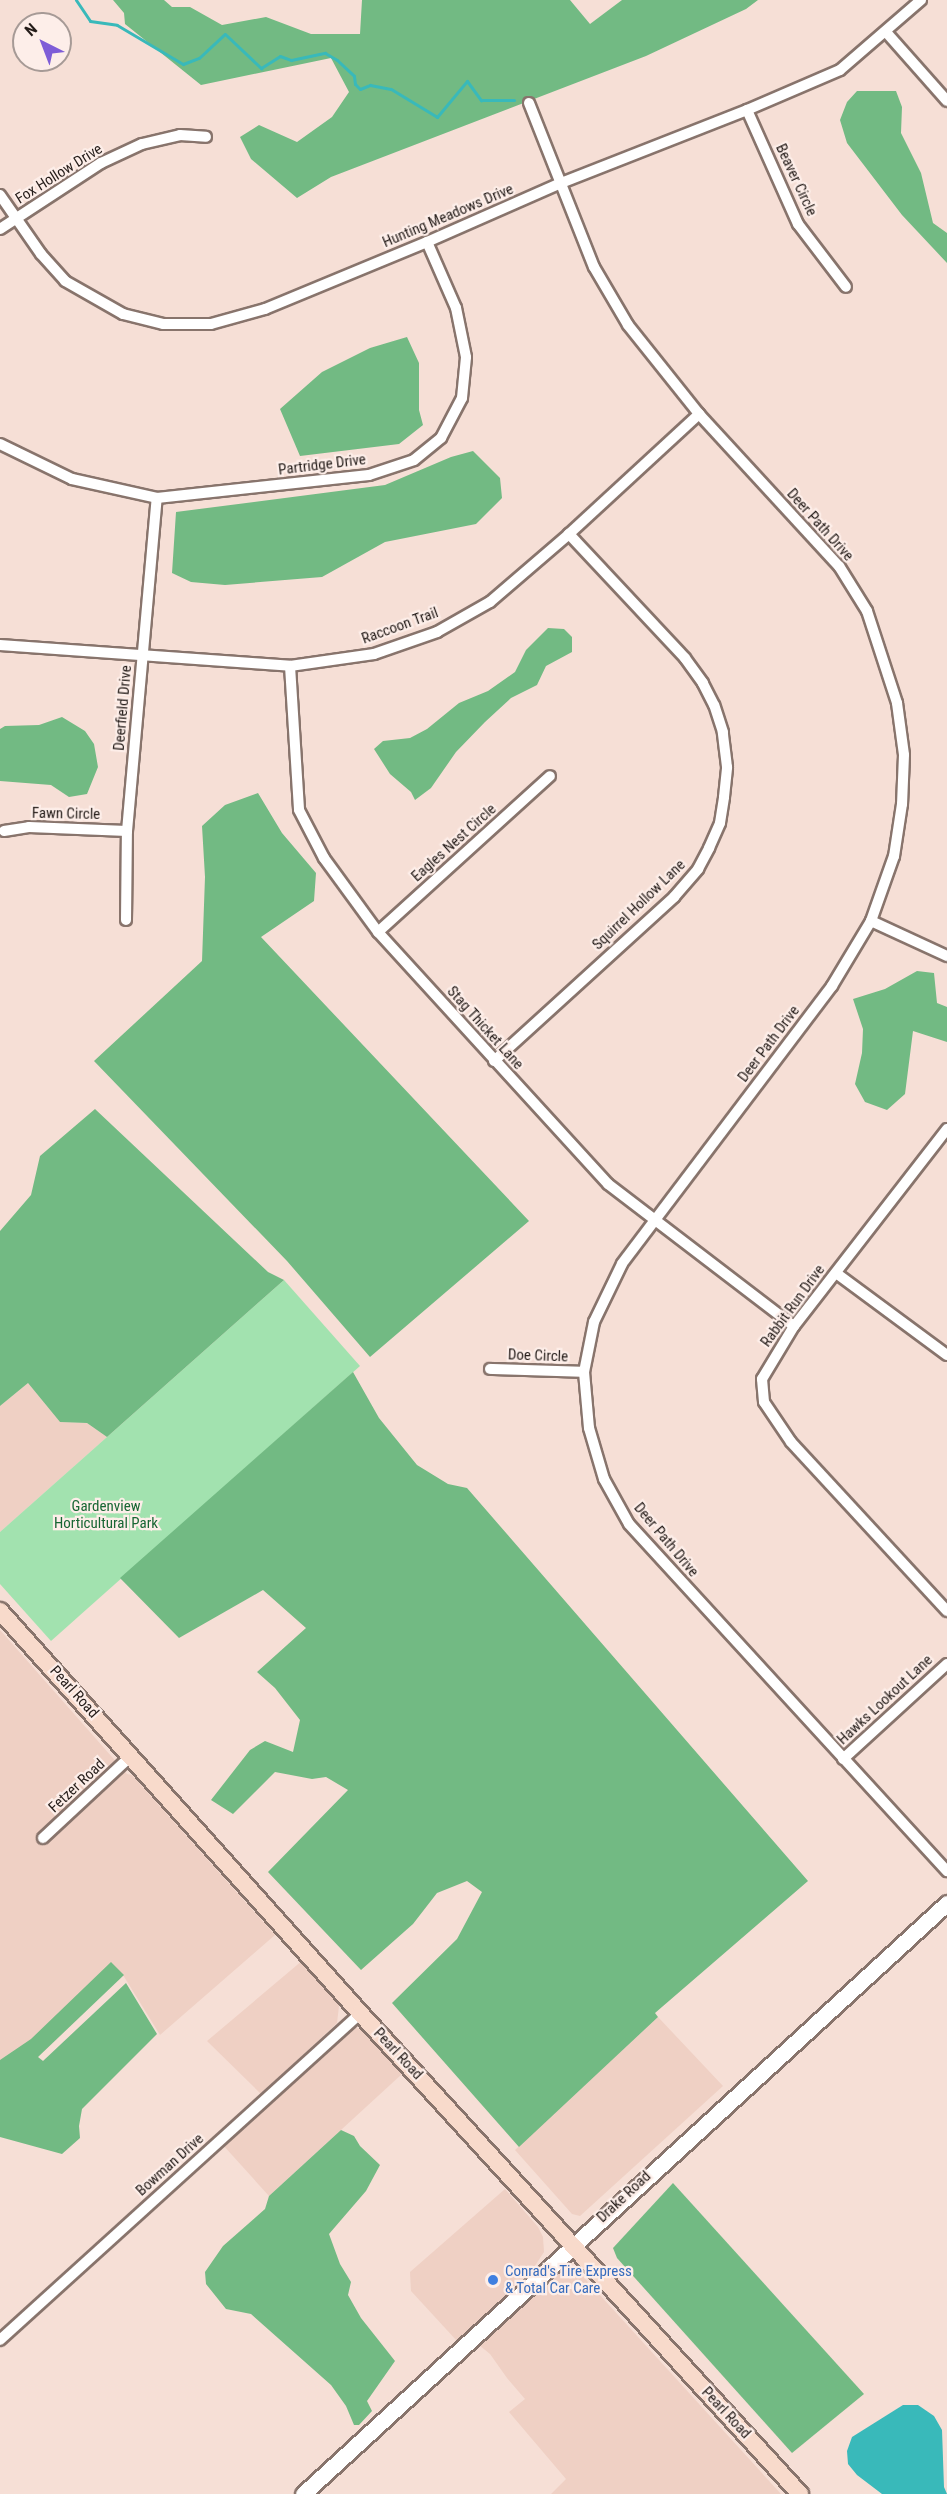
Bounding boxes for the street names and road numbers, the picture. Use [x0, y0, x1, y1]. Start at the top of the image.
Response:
street label: Fox Hollow Drive [12, 140, 106, 208]
street label: Beaver Circle [771, 141, 821, 219]
street label: Hunting Meadows Drive [380, 180, 516, 252]
street label: Partridge Drive [277, 451, 367, 479]
street label: Deer Path Drive [783, 485, 857, 565]
street label: Raccoon Trail [359, 604, 441, 648]
street label: Deerfield Drive [110, 664, 136, 752]
street label: Eagles Nest Circle [408, 800, 500, 886]
street label: Fawn Circle [32, 804, 100, 824]
street label: Squirrel Hollow Lane [589, 856, 689, 954]
street label: Stag Thicket Lane [443, 983, 527, 1073]
street label: Deer Path Drive [734, 1002, 804, 1086]
street label: Rabbit Run Drive [757, 1261, 829, 1351]
street label: Doe Circle [508, 1346, 568, 1366]
street label: Deer Path Drive [630, 1499, 702, 1581]
street label: Hawks Lookout Lane [834, 1651, 936, 1749]
street label: Pearl Road [46, 1662, 102, 1722]
street label: Fetzer Road [45, 1755, 109, 1817]
street label: Pearl Road [370, 2024, 426, 2084]
street label: Bowman Drive [133, 2130, 207, 2200]
street label: Drake Road [593, 2167, 655, 2227]
street label: Pearl Road [698, 2383, 754, 2443]

